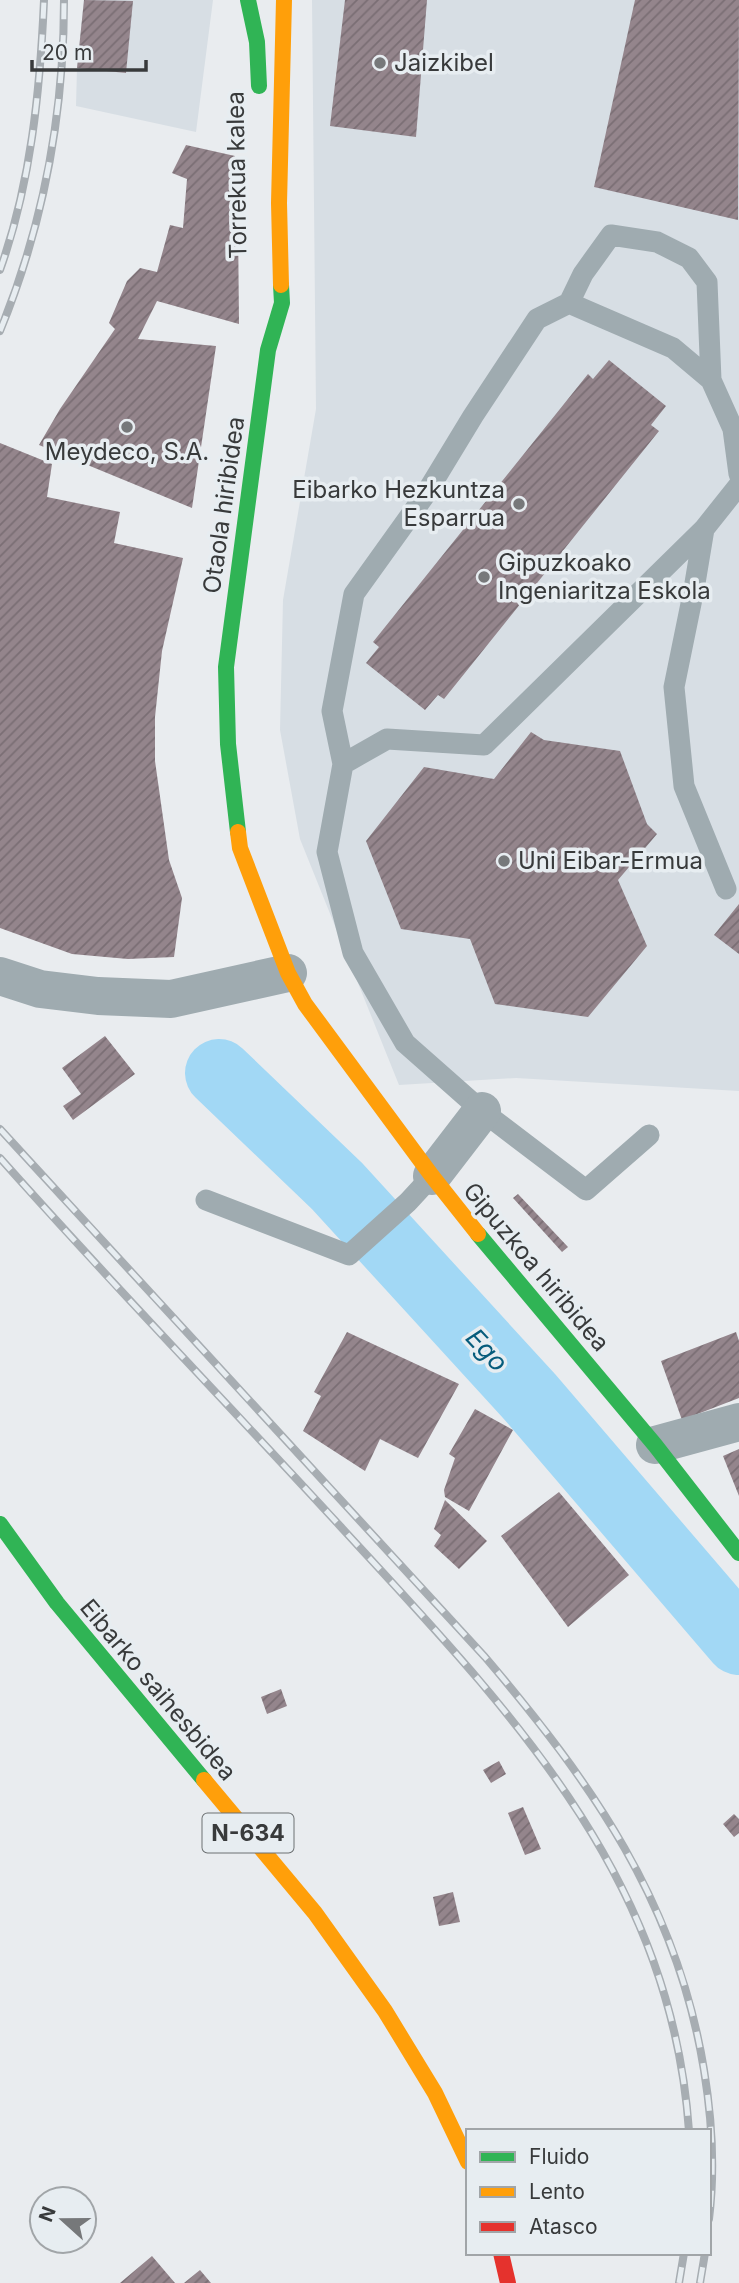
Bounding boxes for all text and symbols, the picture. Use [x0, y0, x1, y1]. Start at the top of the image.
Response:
scale bar [32, 28, 145, 72]
text: 20 m [42, 40, 92, 65]
place label: Jaizkibel [394, 48, 494, 77]
marker: Jaizkibel [372, 55, 388, 71]
street label: Torrekua kalea [221, 91, 252, 259]
street label: Otaola hiribidea [197, 415, 250, 595]
marker: Meydeco, S.A. [119, 419, 135, 435]
place label: Meydeco, S.A. [45, 437, 209, 466]
place label: Eibarko Hezkuntza Esparrua [292, 475, 505, 532]
marker: Eibarko Hezkuntza Esparrua [511, 496, 527, 512]
place label: Gipuzkoako Ingeniaritza Eskola [498, 548, 711, 605]
marker: Gipuzkoako Ingeniaritza Eskola [476, 569, 492, 585]
place label: Uni Eibar-Ermua [518, 846, 703, 875]
marker: Uni Eibar-Ermua [496, 853, 512, 869]
street label: Gipuzkoa hiribidea [457, 1176, 615, 1357]
water label: Ego [460, 1322, 515, 1377]
street label: Eibarko saihesbidea [74, 1593, 243, 1786]
road number: N-634 [202, 1814, 294, 1852]
legend [466, 2129, 711, 2255]
text: Fluido [529, 2144, 589, 2169]
text: Lento [529, 2179, 585, 2204]
north arrow [28, 2185, 98, 2255]
text: N [34, 2203, 61, 2225]
text: Atasco [529, 2214, 598, 2239]

